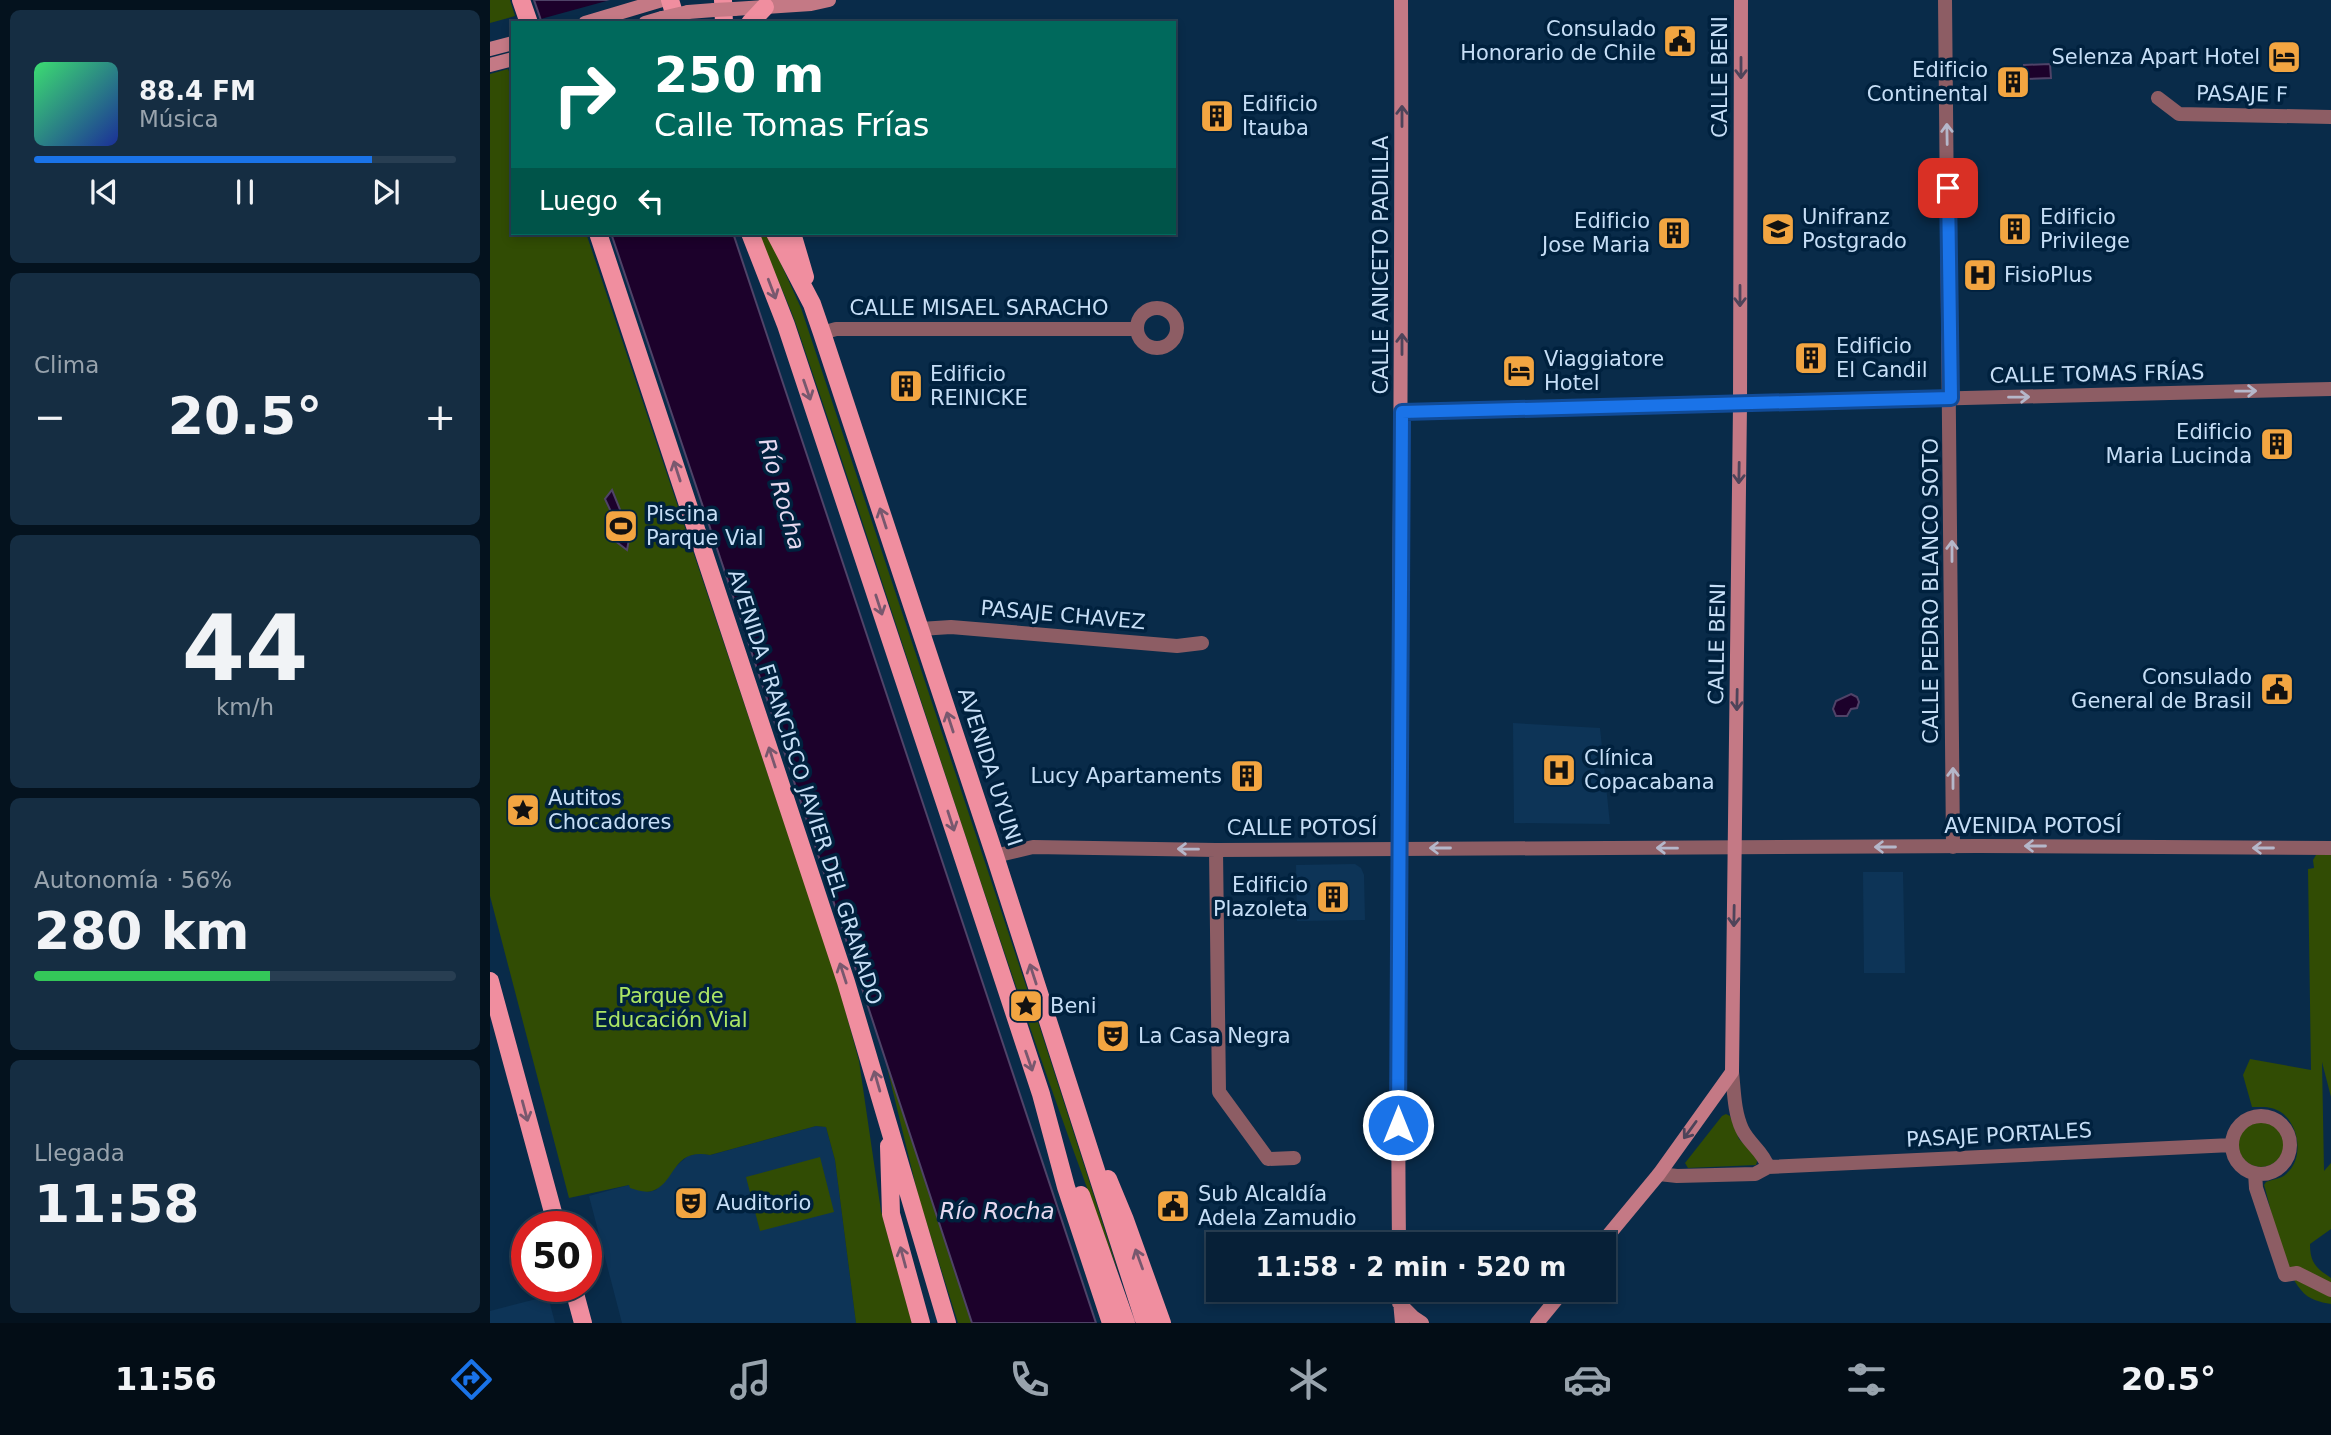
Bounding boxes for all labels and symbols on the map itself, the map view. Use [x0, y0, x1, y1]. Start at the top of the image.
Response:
street label: CALLE BENI [1708, 16, 1732, 138]
place label: Consulado Honorario de Chile [1460, 17, 1656, 65]
public building icon: Consulado Honorario de Chile [1661, 22, 1699, 60]
hotel icon: Selenza Apart Hotel [2265, 38, 2303, 76]
place label: Selenza Apart Hotel [2051, 45, 2260, 69]
one-way arrow [1734, 56, 1748, 79]
place label: Edificio Continental [1867, 58, 1988, 106]
building icon: Edificio Continental [1994, 63, 2032, 101]
street label: PASAJE F [2196, 81, 2288, 107]
place label: Edificio Itauba [1242, 92, 1318, 140]
building icon: Edificio Itauba [1198, 97, 1236, 135]
one-way arrow [1395, 105, 1409, 128]
one-way arrow [1940, 123, 1954, 146]
street label: CALLE ANICETO PADILLA [1369, 135, 1393, 394]
pin [1918, 158, 1978, 218]
place label: Unifranz Postgrado [1802, 205, 1907, 253]
place label: Edificio Privilege [2040, 205, 2130, 253]
place label: Edificio Jose Maria [1540, 209, 1650, 257]
school or university icon: Unifranz Postgrado [1759, 210, 1797, 248]
building icon: Edificio Privilege [1996, 210, 2034, 248]
building icon: Edificio Jose Maria [1655, 214, 1693, 252]
hospital icon: FisioPlus [1961, 256, 1999, 294]
place label: FisioPlus [2004, 263, 2093, 287]
one-way arrow [766, 277, 779, 299]
one-way arrow [1733, 284, 1747, 307]
street label: CALLE MISAEL SARACHO [849, 296, 1109, 320]
one-way arrow [1395, 332, 1409, 355]
place label: Edificio El Candil [1836, 334, 1928, 382]
building icon: Edificio El Candil [1792, 339, 1830, 377]
place label: Viaggiatore Hotel [1544, 347, 1664, 395]
hotel icon: Viaggiatore Hotel [1500, 352, 1538, 390]
street label: CALLE TOMAS FRÍAS [1989, 359, 2205, 388]
place label: Edificio REINICKE [930, 362, 1028, 410]
building icon: Edificio REINICKE [887, 367, 925, 405]
one-way arrow [802, 378, 814, 400]
one-way arrow [2234, 384, 2257, 398]
one-way arrow [2007, 390, 2030, 403]
place label: Edificio Maria Lucinda [2105, 420, 2252, 468]
building icon: Edificio Maria Lucinda [2258, 425, 2296, 463]
water label: Río Rocha [754, 435, 810, 553]
street label: CALLE PEDRO BLANCO SOTO [1919, 438, 1943, 744]
one-way arrow [670, 460, 683, 482]
one-way arrow [1732, 461, 1746, 484]
place label: Piscina Parque Vial [646, 502, 764, 550]
sports icon: Piscina Parque Vial [602, 507, 640, 545]
one-way arrow [876, 507, 889, 529]
one-way arrow [1945, 540, 1959, 563]
street label: AVENIDA FRANCISCO JAVIER DEL GRANADO [723, 566, 887, 1008]
street label: CALLE BENI [1704, 583, 1730, 705]
one-way arrow [874, 594, 886, 616]
street label: PASAJE CHAVEZ [980, 596, 1146, 634]
place label: Consulado General de Brasil [2071, 665, 2252, 713]
public building icon: Consulado General de Brasil [2258, 670, 2296, 708]
street label: AVENIDA UYUNI [953, 685, 1027, 849]
one-way arrow [1730, 688, 1744, 711]
one-way arrow [943, 711, 956, 733]
one-way arrow [765, 746, 777, 768]
place label: Clínica Copacabana [1584, 746, 1715, 794]
hospital icon: Clínica Copacabana [1540, 751, 1578, 789]
building icon: Lucy Apartaments [1228, 757, 1266, 795]
place label: Lucy Apartaments [1031, 764, 1222, 788]
one-way arrow [1946, 767, 1960, 790]
place label: Autitos Chocadores [548, 786, 671, 834]
place icon: Autitos Chocadores [504, 791, 542, 829]
one-way arrow [946, 810, 958, 832]
street label: AVENIDA POTOSÍ [1944, 813, 2122, 838]
street label: CALLE POTOSÍ [1227, 815, 1377, 840]
one-way arrow [1874, 840, 1897, 854]
one-way arrow [2024, 840, 2047, 853]
one-way arrow [1429, 841, 1452, 855]
one-way arrow [1656, 841, 1679, 855]
one-way arrow [2252, 841, 2275, 855]
one-way arrow [1177, 842, 1200, 856]
place label: Edificio Plazoleta [1213, 873, 1308, 921]
building icon: Edificio Plazoleta [1314, 878, 1352, 916]
one-way arrow [1728, 904, 1741, 927]
one-way arrow [836, 962, 849, 984]
one-way arrow [1026, 964, 1038, 986]
park label: Parque de Educación Vial [595, 984, 747, 1032]
place icon: Beni [1007, 987, 1045, 1025]
place label: Beni [1050, 994, 1096, 1018]
theatre icon: La Casa Negra [1094, 1017, 1132, 1055]
place label: La Casa Negra [1138, 1024, 1291, 1048]
one-way arrow [1024, 1049, 1036, 1071]
one-way arrow [869, 1071, 882, 1093]
position arrow [1361, 1088, 1435, 1162]
one-way arrow [520, 1099, 533, 1121]
street label: PASAJE PORTALES [1905, 1118, 2093, 1152]
one-way arrow [1683, 1120, 1698, 1139]
place label: Sub Alcaldía Adela Zamudio [1198, 1182, 1357, 1230]
theatre icon: Auditorio [672, 1184, 710, 1222]
public building icon: Sub Alcaldía Adela Zamudio [1154, 1187, 1192, 1225]
place label: Auditorio [716, 1191, 811, 1215]
water label: Río Rocha [939, 1198, 1055, 1224]
speed limit sign: 50 [511, 1211, 602, 1302]
one-way arrow [895, 1246, 908, 1268]
one-way arrow [1132, 1248, 1144, 1270]

